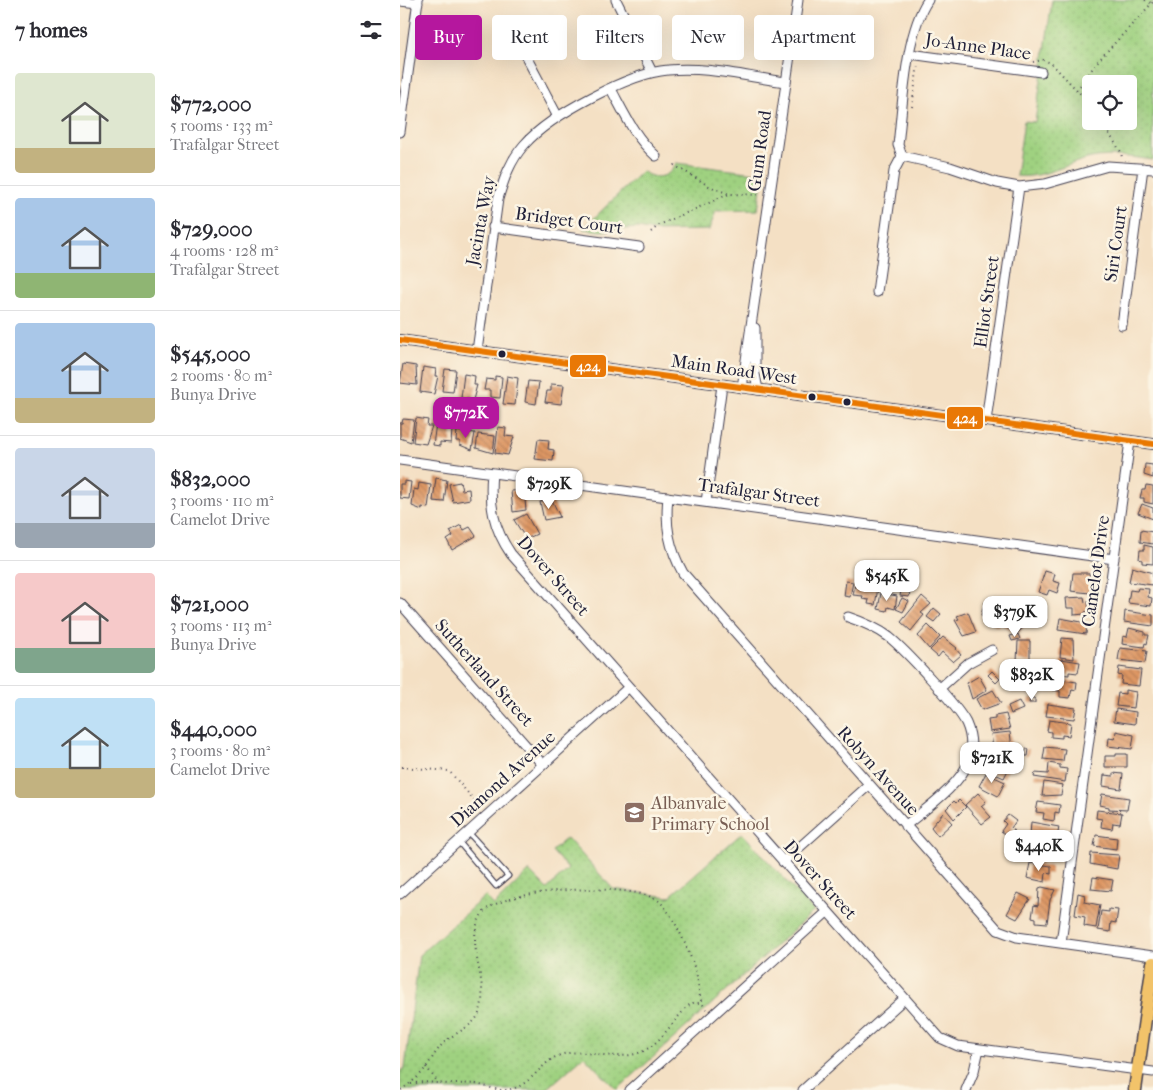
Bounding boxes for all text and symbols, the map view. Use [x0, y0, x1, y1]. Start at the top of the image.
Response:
chip: Buy [415, 15, 482, 60]
chip: Rent [492, 15, 567, 60]
chip: Filters [577, 15, 662, 60]
chip: New [672, 15, 744, 60]
chip: Apartment [754, 15, 874, 60]
icon: filters [357, 16, 385, 44]
text: 7 homes [15, 18, 87, 42]
street label: Jo-Anne Place [922, 29, 1032, 65]
map controls [1082, 75, 1137, 130]
button: locate [1082, 75, 1137, 130]
text: $772,000 [170, 92, 252, 116]
icon: home [55, 93, 115, 153]
street label: Gum Road [744, 109, 776, 193]
text: 5 rooms · 133 m² [170, 116, 273, 135]
text: Trafalgar Street [170, 135, 279, 154]
street label: Jacinta Way [462, 173, 500, 270]
street label: Bridget Court [514, 203, 625, 239]
street label: Siri Court [1100, 204, 1132, 284]
text: $729,000 [170, 217, 253, 241]
icon: home [55, 218, 115, 278]
text: 4 rooms · 128 m² [170, 241, 278, 260]
street label: Elliot Street [970, 254, 1004, 349]
text: Trafalgar Street [170, 260, 279, 279]
text: $545,000 [170, 342, 251, 366]
icon: home [55, 343, 115, 403]
unlabelled marker [497, 349, 507, 359]
street label: Main Road West [670, 351, 799, 389]
line badge: 424 [569, 354, 607, 378]
text: 424 [575, 358, 601, 375]
text: 2 rooms · 80 m² [170, 366, 272, 385]
text: Bunya Drive [170, 385, 256, 404]
unlabelled marker [807, 392, 817, 402]
pin: $772K [431, 396, 501, 439]
unlabelled marker [842, 397, 852, 407]
text: $772K [444, 403, 488, 422]
line badge: 424 [946, 406, 984, 430]
text: 424 [952, 410, 978, 427]
text: $832,000 [170, 467, 251, 491]
icon: home [55, 468, 115, 528]
pin: $729K [514, 468, 584, 510]
text: $729K [527, 474, 571, 493]
street label: Trafalgar Street [697, 474, 822, 512]
text: 3 rooms · 110 m² [170, 491, 274, 510]
text: Camelot Drive [170, 510, 270, 529]
street label: Camelot Drive [1078, 514, 1114, 628]
street label: Dover Street [513, 532, 594, 621]
pin: $545K [852, 560, 922, 602]
text: $545K [865, 566, 909, 585]
text: $721,000 [170, 592, 249, 616]
icon: home [55, 593, 115, 653]
pin: $379K [980, 596, 1050, 638]
text: $379K [993, 602, 1037, 621]
street label: Sutherland Street [430, 615, 538, 731]
text: 3 rooms · 113 m² [170, 616, 271, 635]
text: Bunya Drive [170, 635, 256, 654]
pin: $832K [997, 658, 1067, 701]
text: $832K [1010, 665, 1054, 684]
text: $440,000 [170, 717, 257, 741]
icon: home [55, 718, 115, 778]
street label: Robyn Avenue [832, 722, 924, 820]
street label: Diamond Avenue [446, 727, 560, 831]
text: 3 rooms · 80 m² [170, 741, 270, 760]
pin: $721K [957, 742, 1027, 784]
text: $721K [971, 748, 1013, 767]
text: Camelot Drive [170, 760, 270, 779]
place label: Albanvale Primary School [650, 793, 770, 835]
school or university icon: Albanvale Primary School [623, 801, 647, 825]
pin: $440K [1004, 830, 1074, 872]
street label: Dover Street [779, 836, 861, 924]
text: $440K [1015, 836, 1063, 855]

